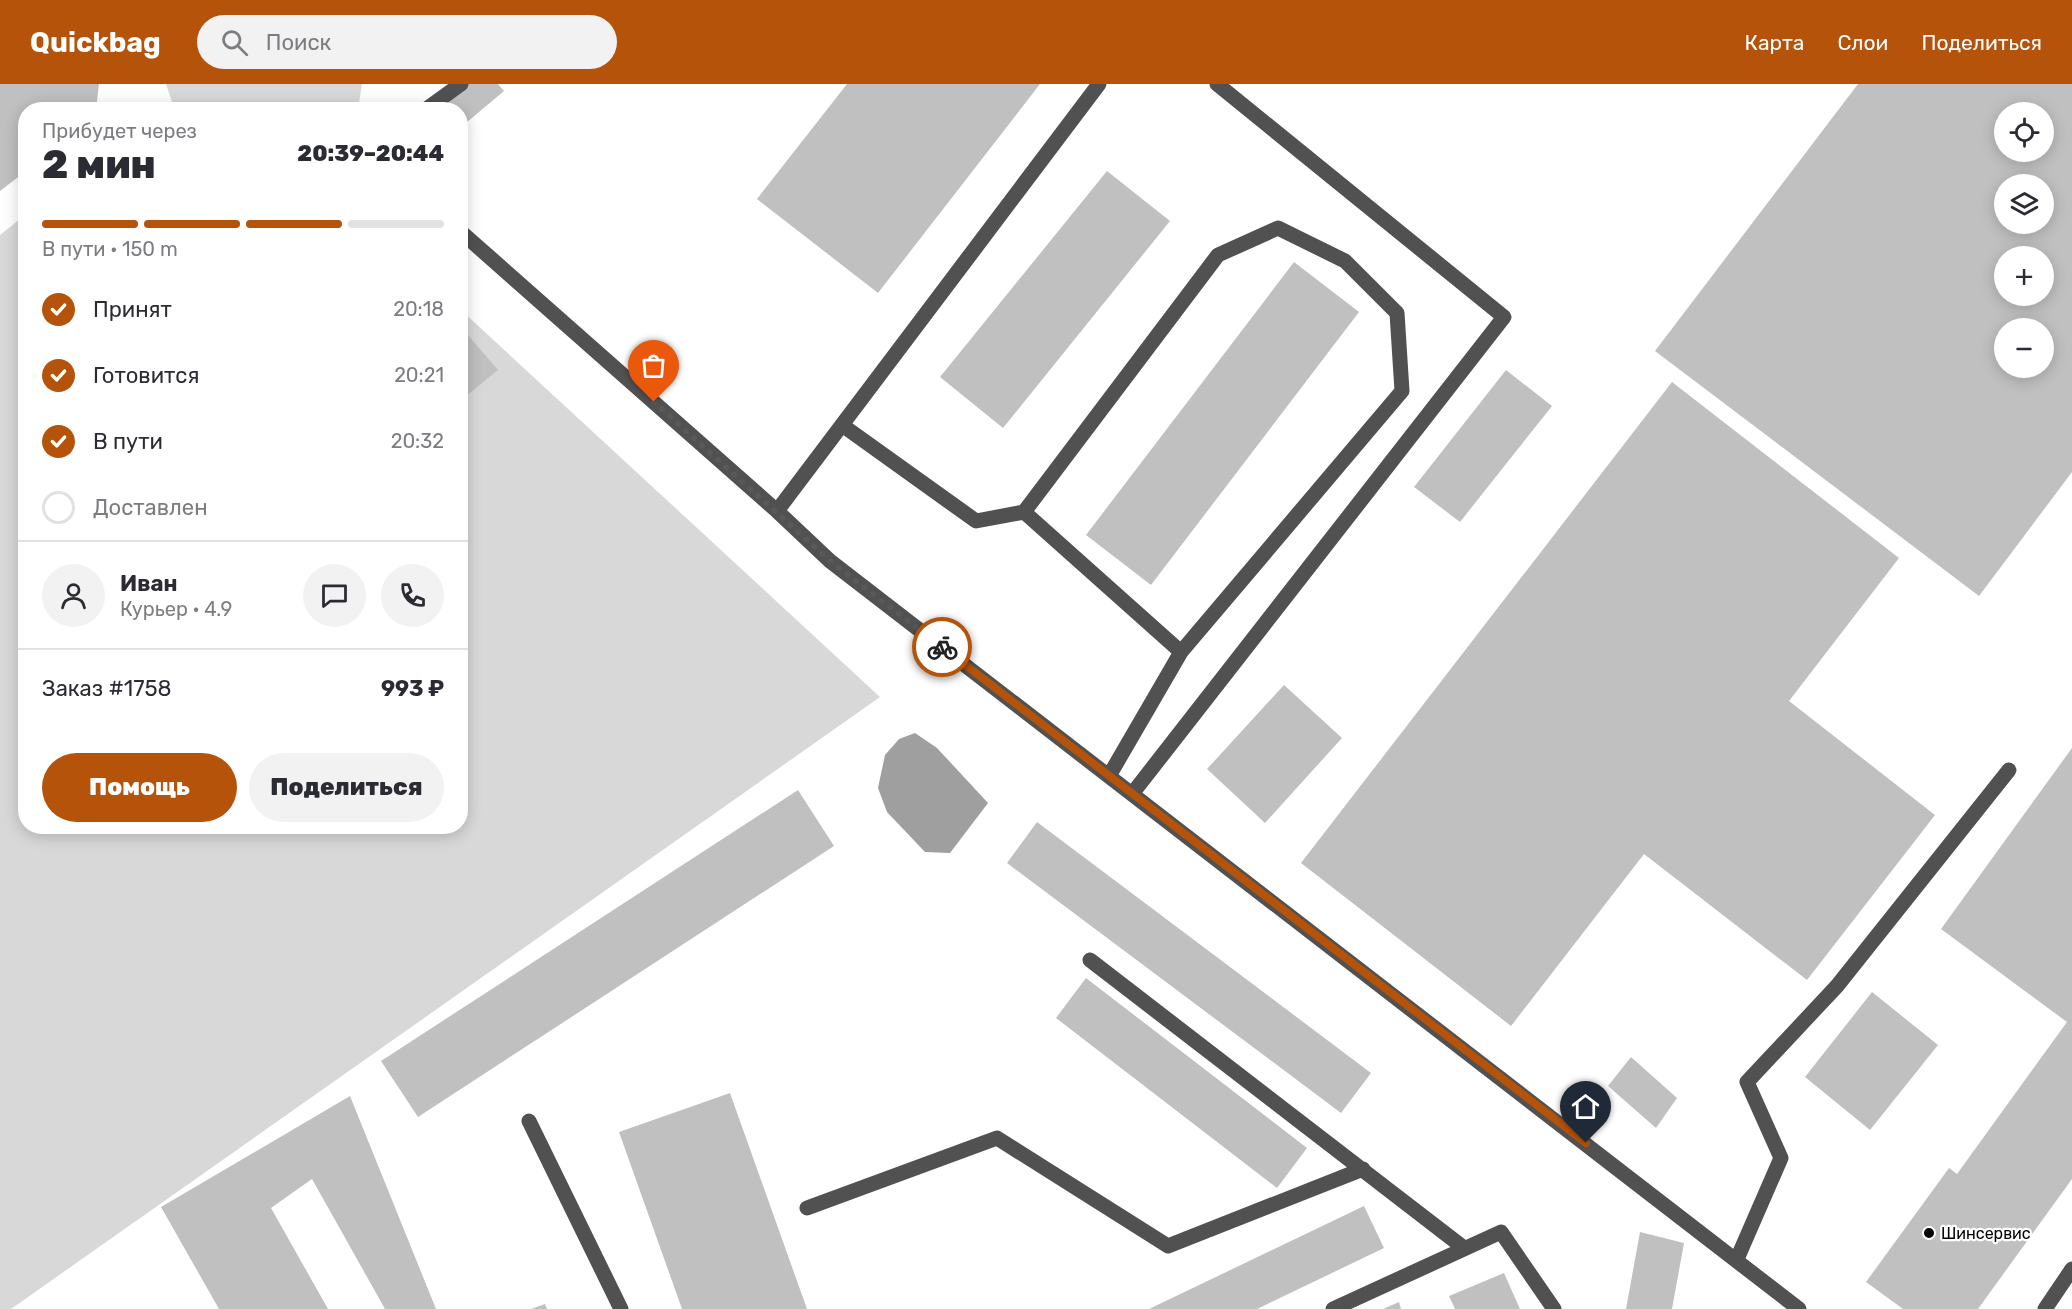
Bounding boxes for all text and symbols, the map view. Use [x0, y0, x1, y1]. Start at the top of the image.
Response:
search box [197, 15, 617, 69]
text: Quickbag [30, 26, 161, 59]
icon: search [218, 26, 251, 59]
text: Поиск [266, 29, 331, 56]
text: Карта [1744, 30, 1804, 55]
text: Слои [1837, 30, 1888, 55]
text: Поделиться [1921, 30, 2042, 55]
map controls [1994, 102, 2054, 378]
button: locate [1994, 102, 2054, 162]
text: Прибудет через [42, 119, 197, 143]
text: 20:39–20:44 [297, 140, 444, 167]
text: 2 мин [42, 142, 156, 188]
button: layers [1994, 174, 2054, 234]
text: В пути · 150 m [42, 237, 178, 261]
button: + [1994, 246, 2054, 306]
icon: check [42, 293, 75, 326]
text: Принят [93, 296, 172, 323]
text: 20:18 [393, 297, 444, 321]
button: − [1994, 318, 2054, 378]
pin [628, 340, 679, 402]
icon: bag [637, 349, 670, 382]
icon: check [42, 359, 75, 392]
text: Готовится [93, 362, 199, 389]
text: 20:21 [394, 363, 444, 387]
icon: check [42, 425, 75, 458]
text: В пути [93, 428, 163, 455]
text: 20:32 [391, 429, 444, 453]
text: Доставлен [93, 494, 208, 521]
button: person [42, 564, 105, 627]
button: chat [303, 564, 366, 627]
button: phone [381, 564, 444, 627]
text: Иван [120, 570, 178, 597]
text: Курьер · 4.9 [120, 597, 232, 621]
courier [912, 617, 972, 677]
icon: bike [926, 631, 959, 664]
text: Заказ #1758 [42, 675, 172, 702]
text: 993 ₽ [381, 675, 444, 702]
button: Помощь [42, 753, 237, 822]
button: Поделиться [249, 753, 444, 822]
pin [1560, 1081, 1611, 1143]
icon: home [1569, 1090, 1602, 1123]
place label: Шинсервис [1941, 1224, 2031, 1243]
marker: Шинсервис [1922, 1226, 1936, 1240]

